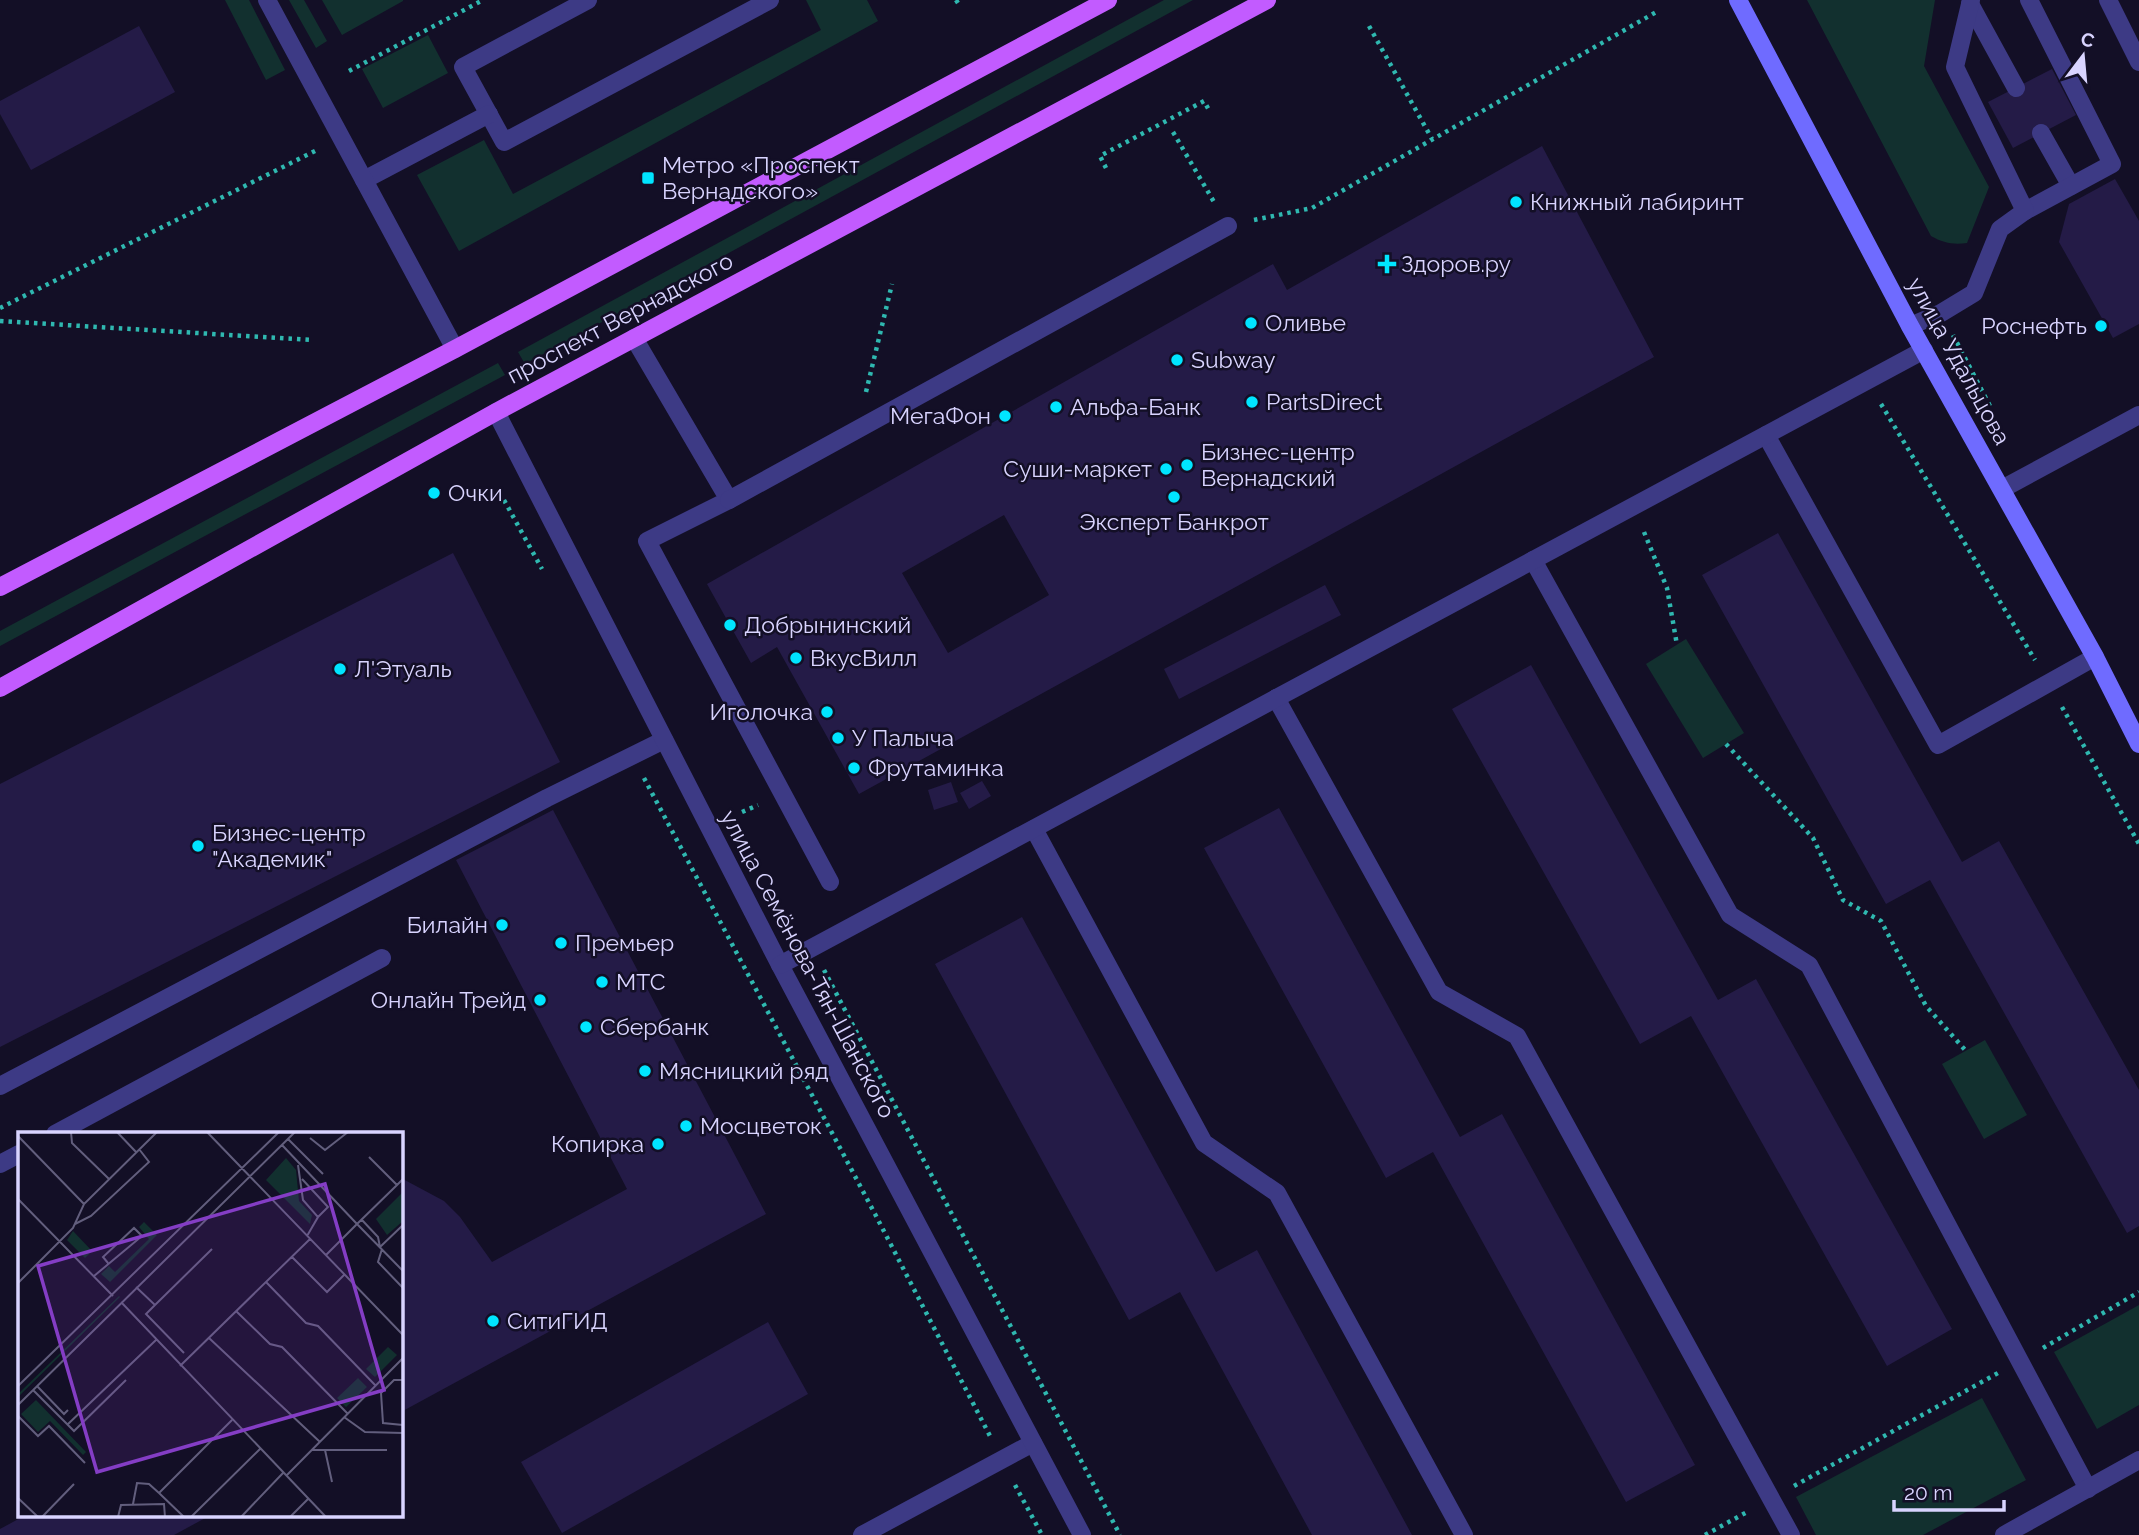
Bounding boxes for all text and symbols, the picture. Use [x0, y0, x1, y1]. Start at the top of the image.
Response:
north arrow [2048, 21, 2118, 91]
text: С [2078, 27, 2097, 52]
place label: Метро «Проспект Вернадского» [662, 151, 860, 204]
marker: Метро «Проспект Вернадского» [640, 170, 656, 186]
place label: Книжный лабиринт [1530, 188, 1744, 215]
marker: Книжный лабиринт [1508, 194, 1524, 210]
street label: проспект Вернадского [502, 247, 737, 389]
place label: Здоров.ру [1401, 250, 1511, 277]
marker: Здоров.ру [1379, 256, 1395, 272]
street label: улица Удальцова [1902, 272, 2017, 449]
place label: Оливье [1265, 309, 1346, 336]
place label: Роснефть [1981, 312, 2087, 339]
marker: Оливье [1243, 315, 1259, 331]
marker: Роснефть [2093, 318, 2109, 334]
place label: Subway [1191, 346, 1275, 373]
marker: Subway [1169, 352, 1185, 368]
place label: PartsDirect [1266, 388, 1383, 415]
place label: Альфа-Банк [1070, 393, 1201, 420]
marker: PartsDirect [1244, 394, 1260, 410]
marker: Альфа-Банк [1048, 399, 1064, 415]
place label: МегаФон [890, 402, 991, 429]
marker: МегаФон [997, 408, 1013, 424]
place label: Бизнес-центр Вернадский [1201, 438, 1355, 491]
place label: Суши-маркет [1003, 455, 1152, 482]
marker: Бизнес-центр Вернадский [1179, 457, 1195, 473]
marker: Суши-маркет [1158, 461, 1174, 477]
place label: Очки [448, 479, 503, 506]
marker: Очки [426, 485, 442, 501]
marker: Эксперт Банкрот [1166, 489, 1182, 505]
place label: Эксперт Банкрот [1079, 508, 1269, 535]
place label: Добрынинский [744, 611, 911, 638]
marker: Добрынинский [722, 617, 738, 633]
place label: ВкусВилл [810, 644, 917, 671]
marker: ВкусВилл [788, 650, 804, 666]
place label: Л'Этуаль [354, 655, 452, 682]
marker: Л'Этуаль [332, 661, 348, 677]
place label: Иголочка [709, 698, 813, 725]
marker: Иголочка [819, 704, 835, 720]
place label: У Палыча [852, 724, 954, 751]
marker: У Палыча [830, 730, 846, 746]
place label: Фрутаминка [868, 754, 1004, 781]
marker: Фрутаминка [846, 760, 862, 776]
street label: улица Семёнова-Тян-Шанского [716, 805, 901, 1122]
place label: Бизнес-центр "Академик" [212, 819, 366, 872]
marker: Бизнес-центр "Академик" [190, 838, 206, 854]
place label: Билайн [407, 911, 488, 938]
marker: Билайн [494, 917, 510, 933]
place label: Премьер [575, 929, 674, 956]
marker: Премьер [553, 935, 569, 951]
place label: МТС [616, 968, 666, 995]
marker: МТС [594, 974, 610, 990]
place label: Онлайн Трейд [371, 986, 526, 1013]
marker: Онлайн Трейд [532, 992, 548, 1008]
place label: Сбербанк [600, 1013, 709, 1040]
marker: Сбербанк [578, 1019, 594, 1035]
place label: Мясницкий ряд [659, 1057, 829, 1084]
marker: Мясницкий ряд [637, 1063, 653, 1079]
place label: Мосцветок [700, 1112, 822, 1139]
marker: Мосцветок [678, 1118, 694, 1134]
place label: Копирка [551, 1130, 644, 1157]
inset map [18, 1132, 402, 1518]
marker: Копирка [650, 1136, 666, 1152]
place label: СитиГИД [507, 1307, 608, 1334]
marker: СитиГИД [485, 1313, 501, 1329]
scale bar [1894, 1468, 2004, 1512]
text: 20 m [1904, 1480, 1952, 1505]

